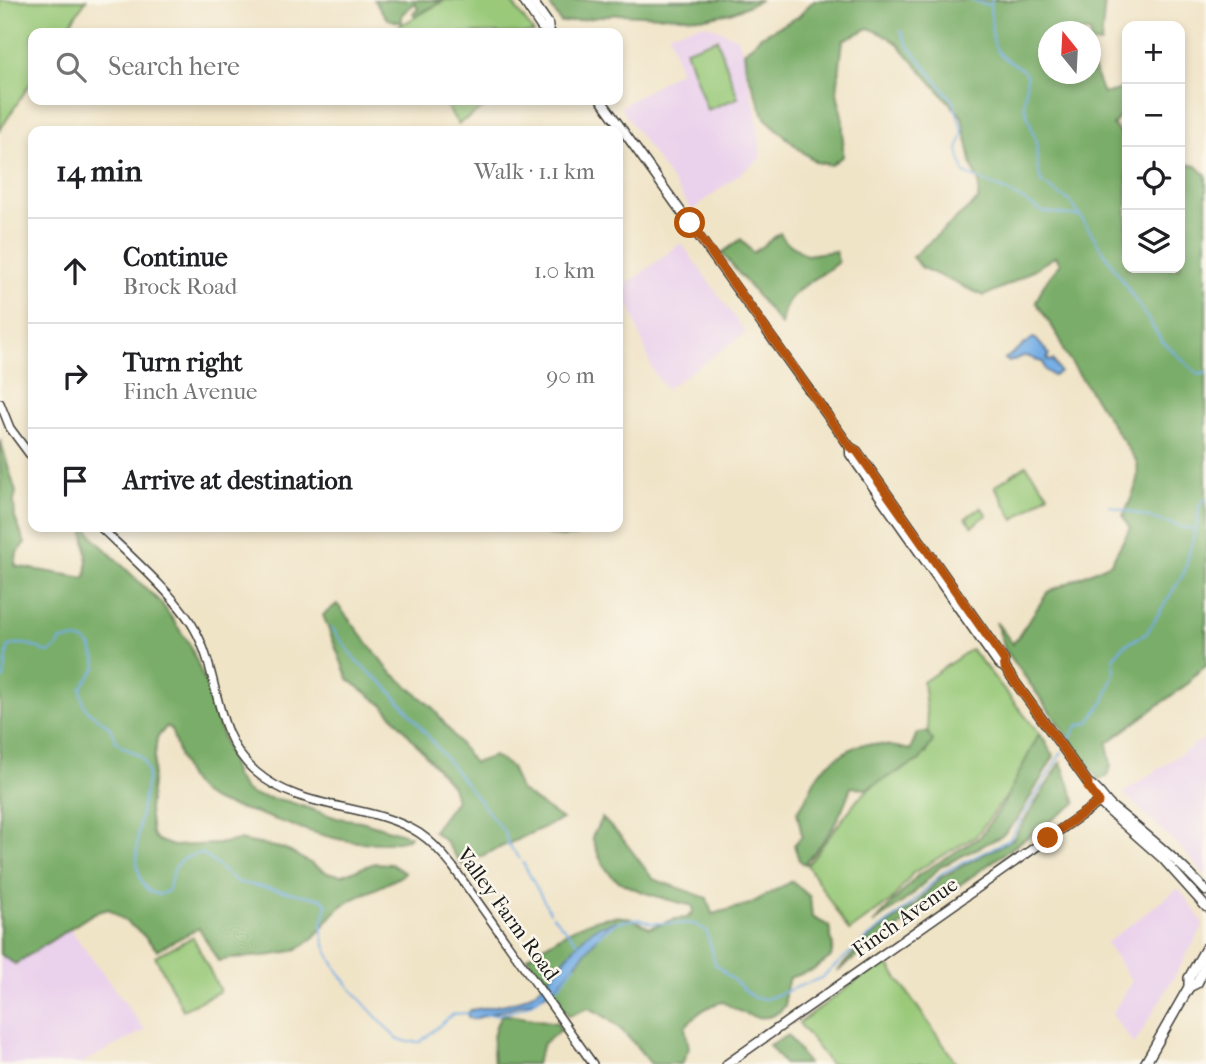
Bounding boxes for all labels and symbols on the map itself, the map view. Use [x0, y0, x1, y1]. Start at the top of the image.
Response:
north arrow [1038, 21, 1101, 84]
route start [674, 207, 705, 238]
route end [1032, 822, 1063, 853]
street label: Valley Farm Road [451, 842, 564, 985]
street label: Finch Avenue [848, 872, 962, 962]

